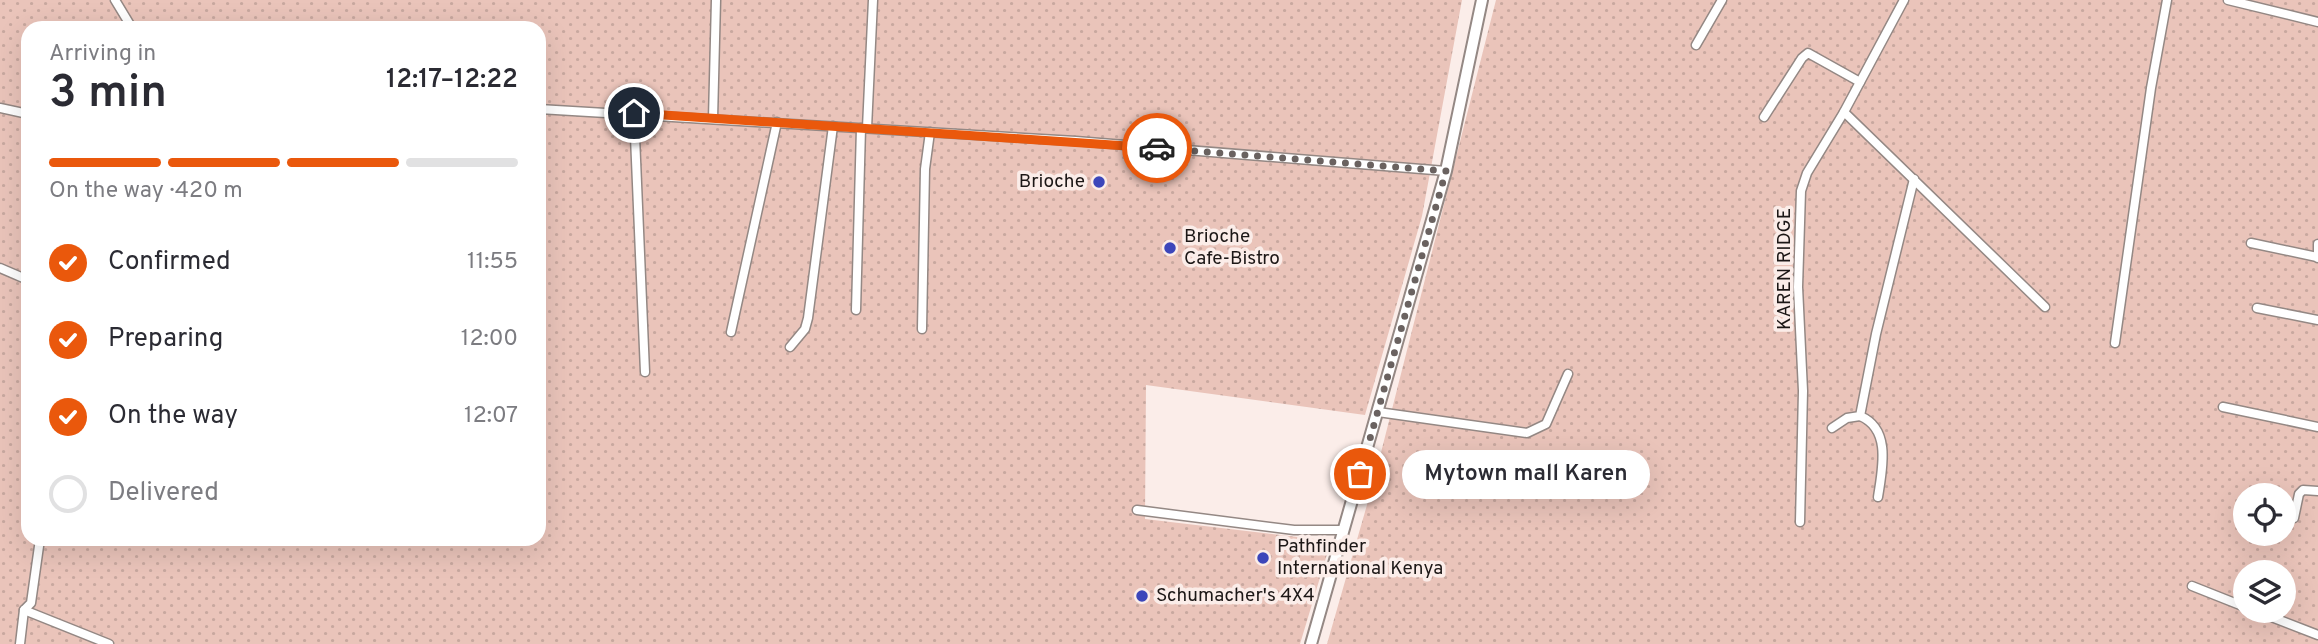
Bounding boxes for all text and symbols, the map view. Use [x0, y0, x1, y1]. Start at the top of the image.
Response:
text: Arriving in [49, 40, 156, 69]
text: 12:17–12:22 [386, 64, 518, 97]
text: 3 min [49, 65, 167, 124]
pin [604, 83, 664, 143]
icon: home [615, 94, 653, 132]
courier [1122, 113, 1192, 183]
icon: car [1138, 129, 1176, 167]
place label: Brioche [1019, 170, 1085, 194]
marker: Brioche [1091, 174, 1107, 190]
text: On the way · 420 m [49, 177, 243, 206]
street label: KAREN RIDGE [1773, 208, 1797, 330]
place label: Brioche Cafe-Bistro [1184, 225, 1280, 271]
marker: Brioche Cafe-Bistro [1162, 240, 1178, 256]
icon: check [49, 244, 87, 282]
text: Confirmed [108, 246, 231, 279]
text: 11:55 [467, 248, 518, 277]
icon: check [49, 321, 87, 359]
text: Preparing [108, 323, 223, 356]
text: 12:00 [461, 325, 518, 354]
icon: check [49, 398, 87, 436]
text: On the way [108, 400, 238, 433]
text: 12:07 [464, 402, 518, 431]
pin [1330, 444, 1390, 504]
callout: Mytown mall Karen [1402, 449, 1650, 498]
icon: bag [1341, 455, 1379, 493]
text: Mytown mall Karen [1424, 460, 1628, 489]
text: Delivered [108, 477, 219, 510]
map controls [2233, 483, 2296, 623]
button: locate [2233, 483, 2296, 546]
place label: Pathfinder International Kenya [1277, 535, 1443, 581]
marker: Pathfinder International Kenya [1255, 550, 1271, 566]
button: layers [2233, 560, 2296, 623]
place label: Schumacher's 4X4 [1156, 584, 1315, 608]
marker: Schumacher's 4X4 [1134, 588, 1150, 604]

